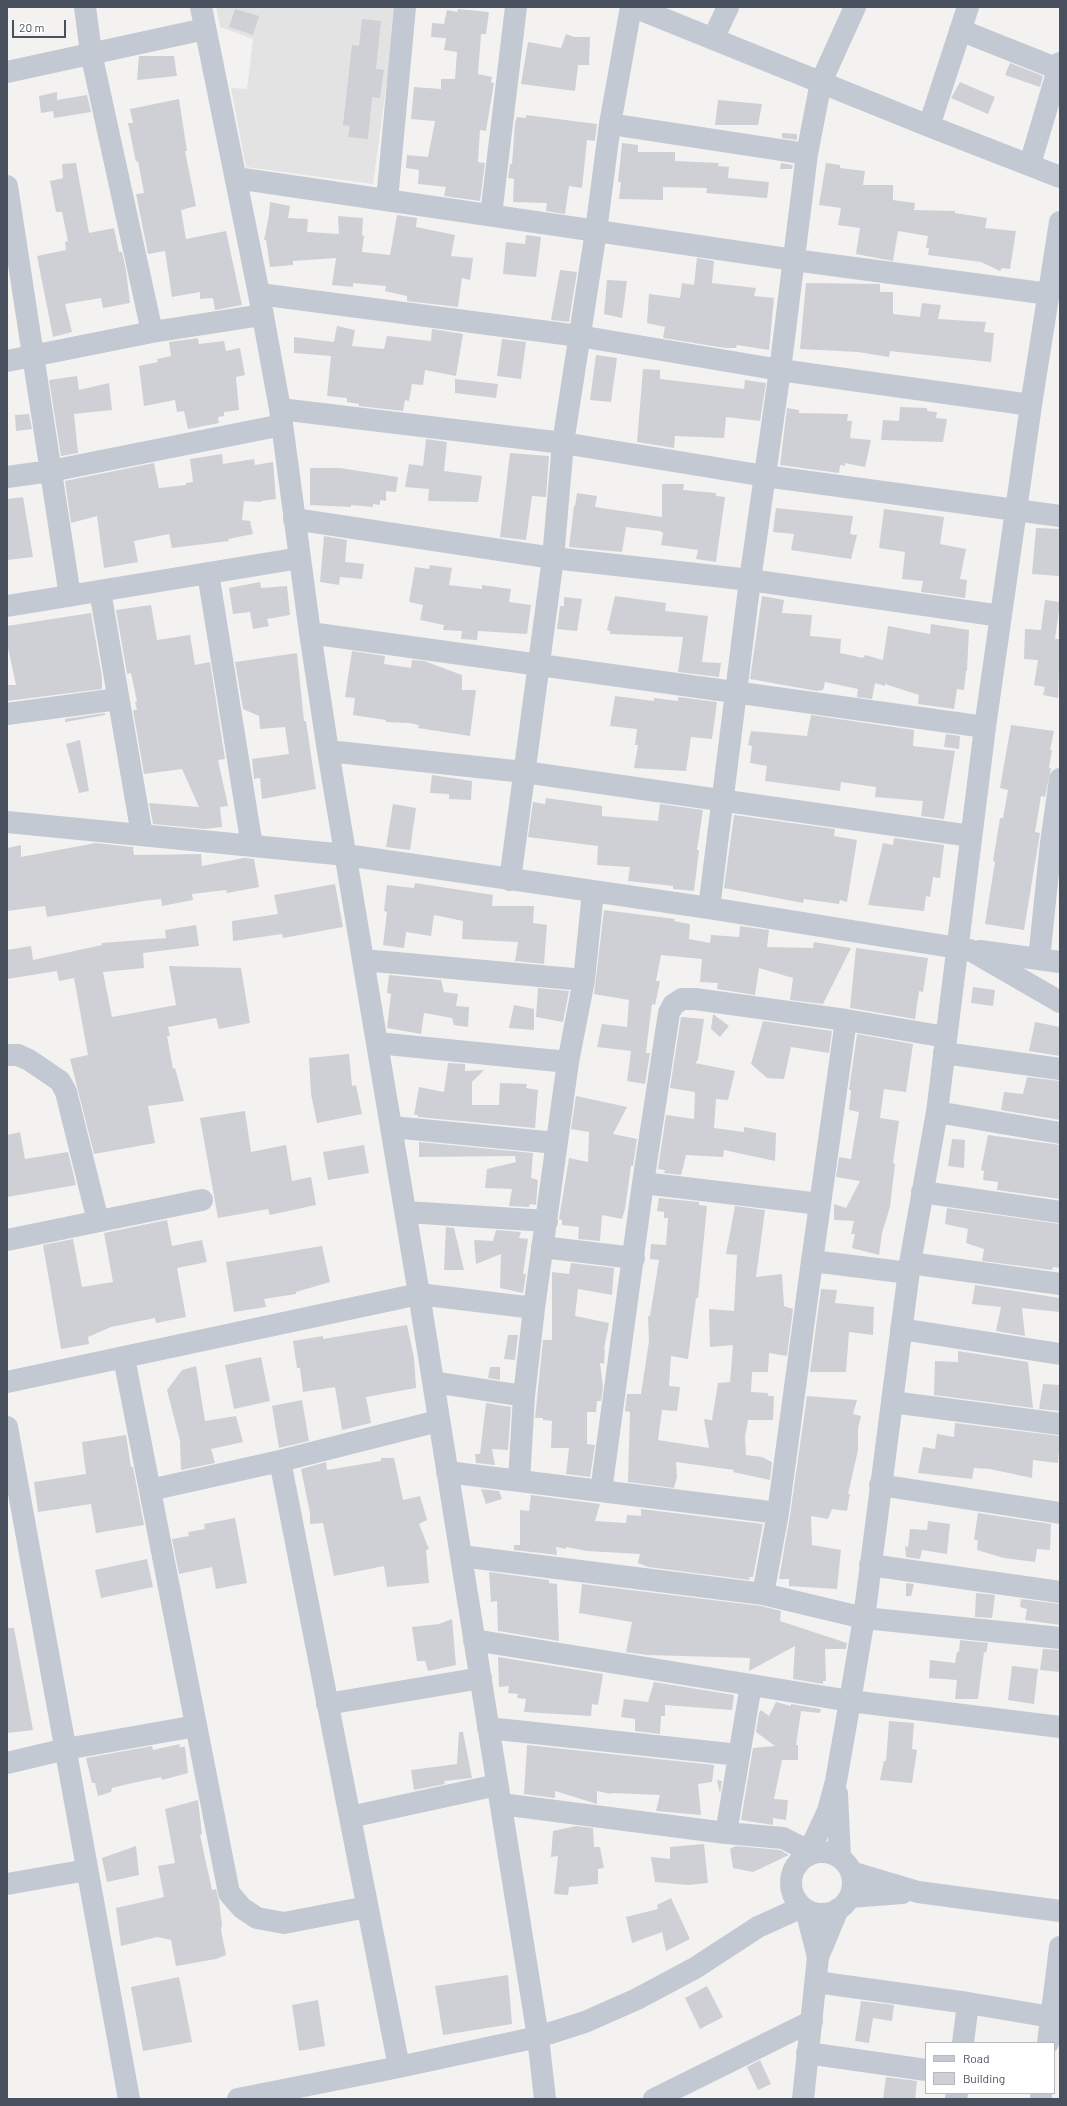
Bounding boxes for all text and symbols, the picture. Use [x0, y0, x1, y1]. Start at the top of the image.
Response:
scale bar [14, 12, 68, 38]
text: 20 m [19, 20, 45, 34]
legend [925, 2042, 1055, 2094]
text: Road [963, 2051, 990, 2065]
text: Building [963, 2071, 1005, 2085]

